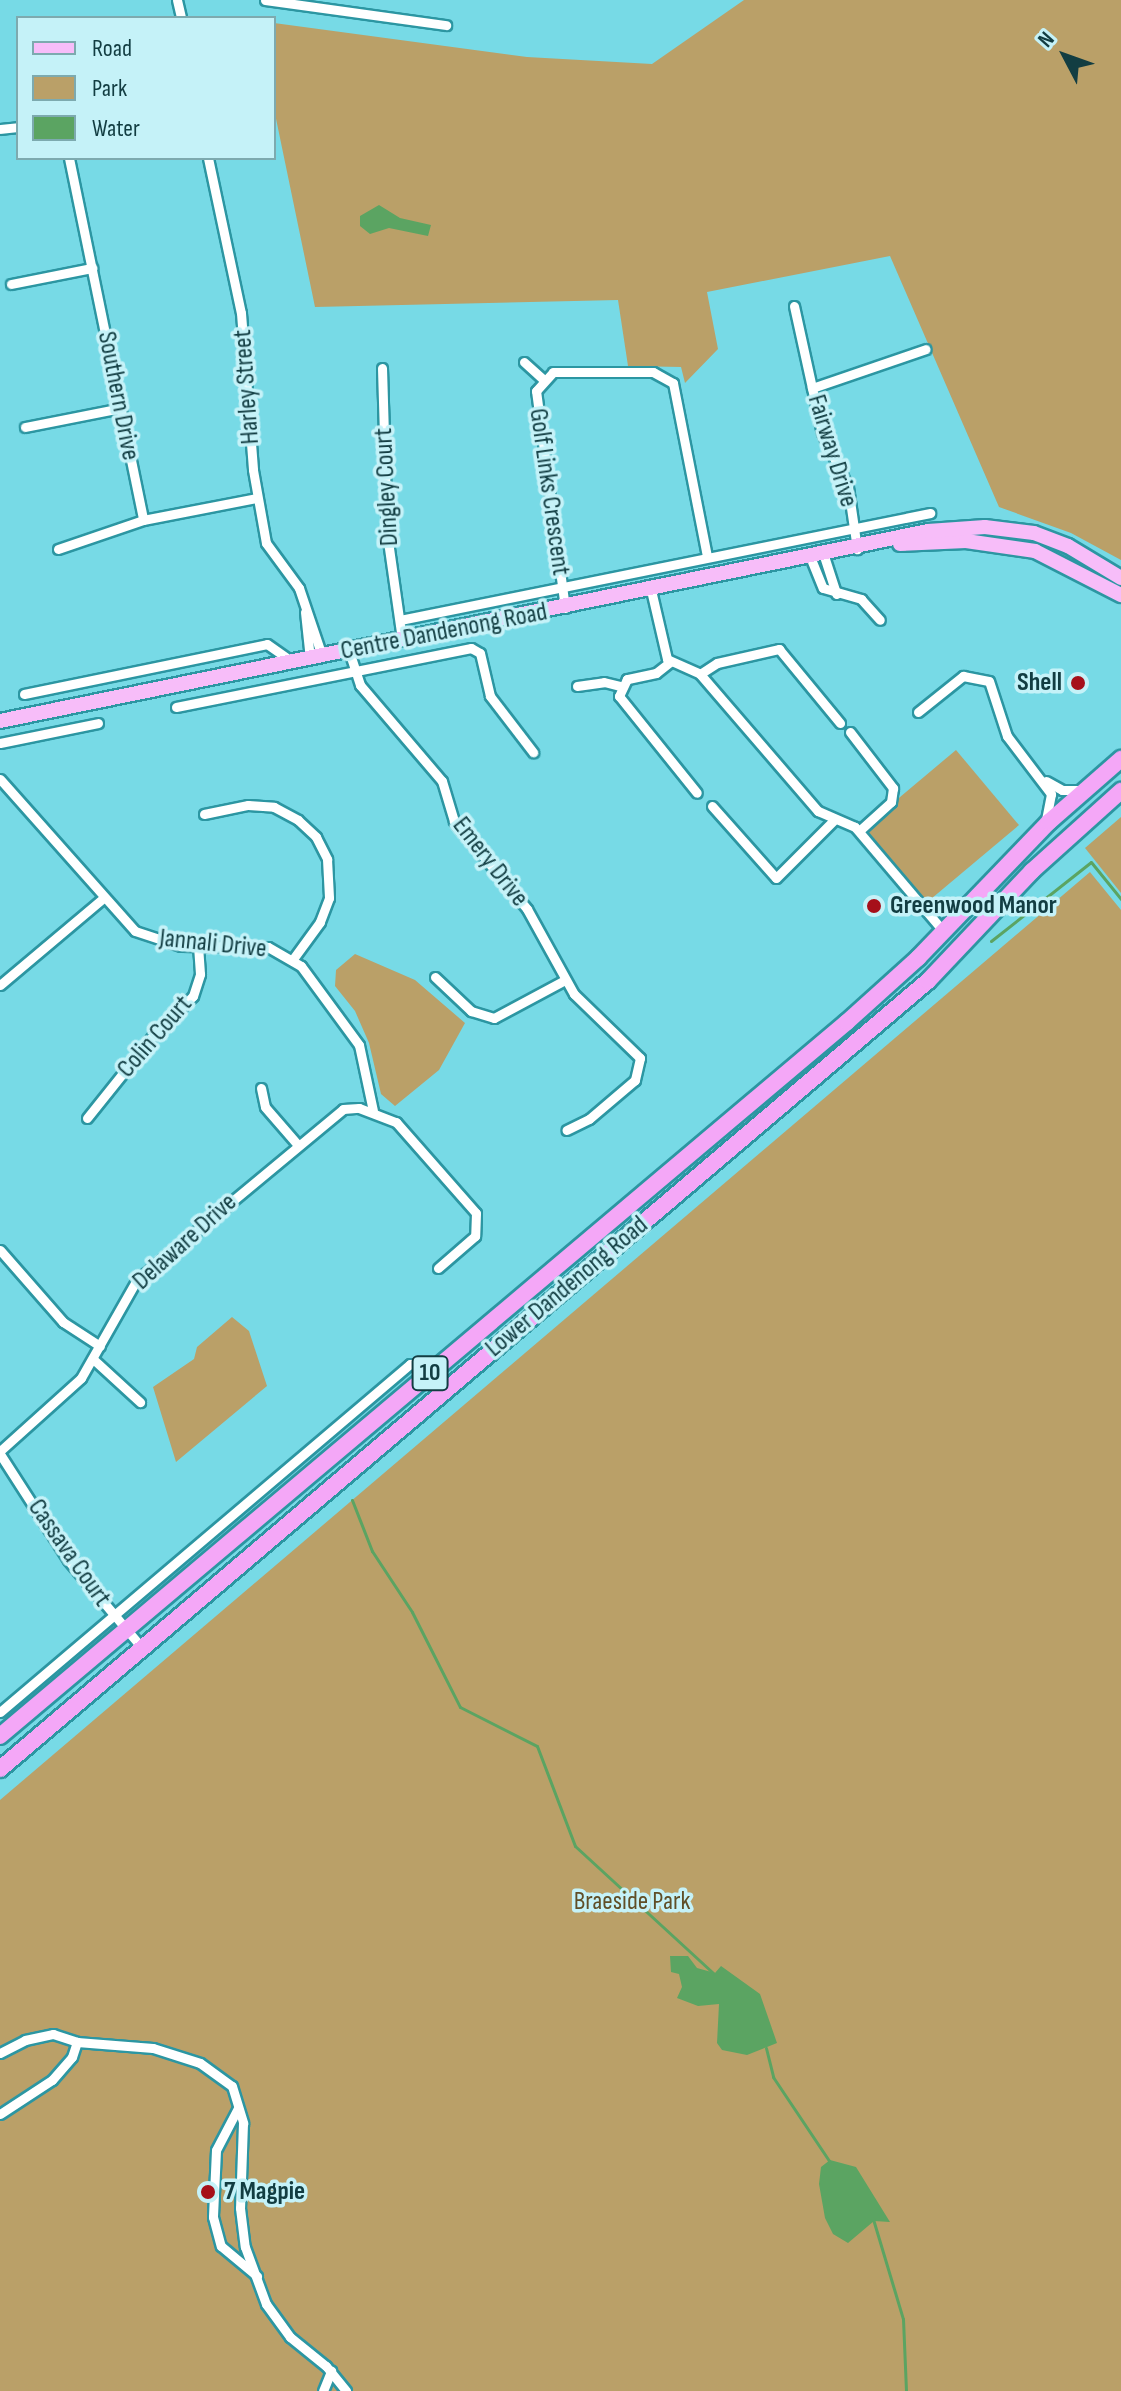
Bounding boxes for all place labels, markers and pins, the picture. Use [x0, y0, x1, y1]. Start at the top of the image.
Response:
place label: Shell [1017, 667, 1062, 699]
marker: Shell [1069, 674, 1087, 692]
place label: Greenwood Manor [890, 890, 1057, 922]
marker: Greenwood Manor [865, 897, 883, 915]
place label: 7 Magpie [224, 2176, 305, 2208]
marker: 7 Magpie [199, 2183, 217, 2201]

